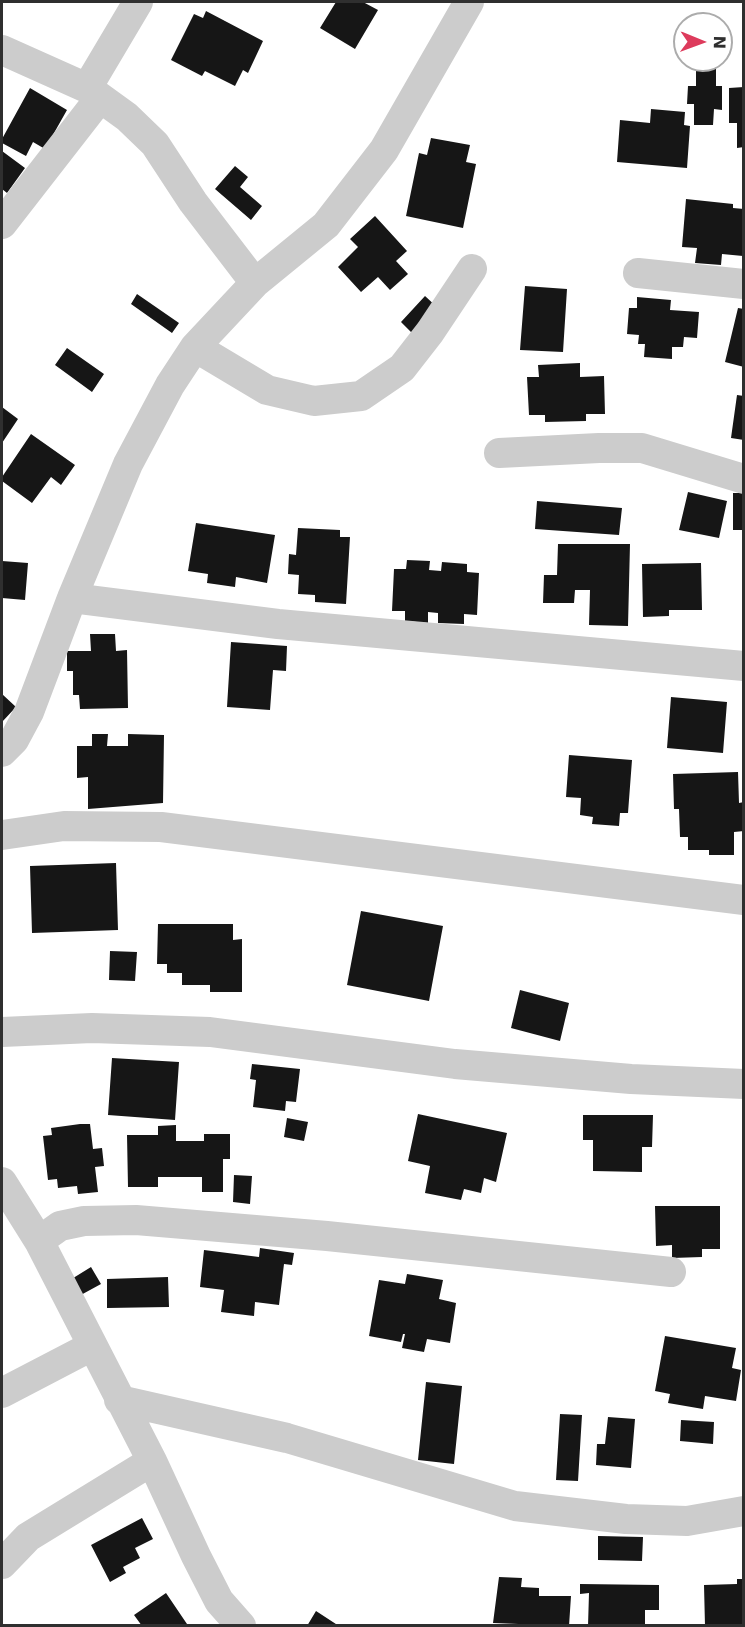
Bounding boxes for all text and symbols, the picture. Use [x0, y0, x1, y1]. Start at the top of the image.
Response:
north arrow [673, 12, 733, 72]
text: N [710, 35, 729, 49]

